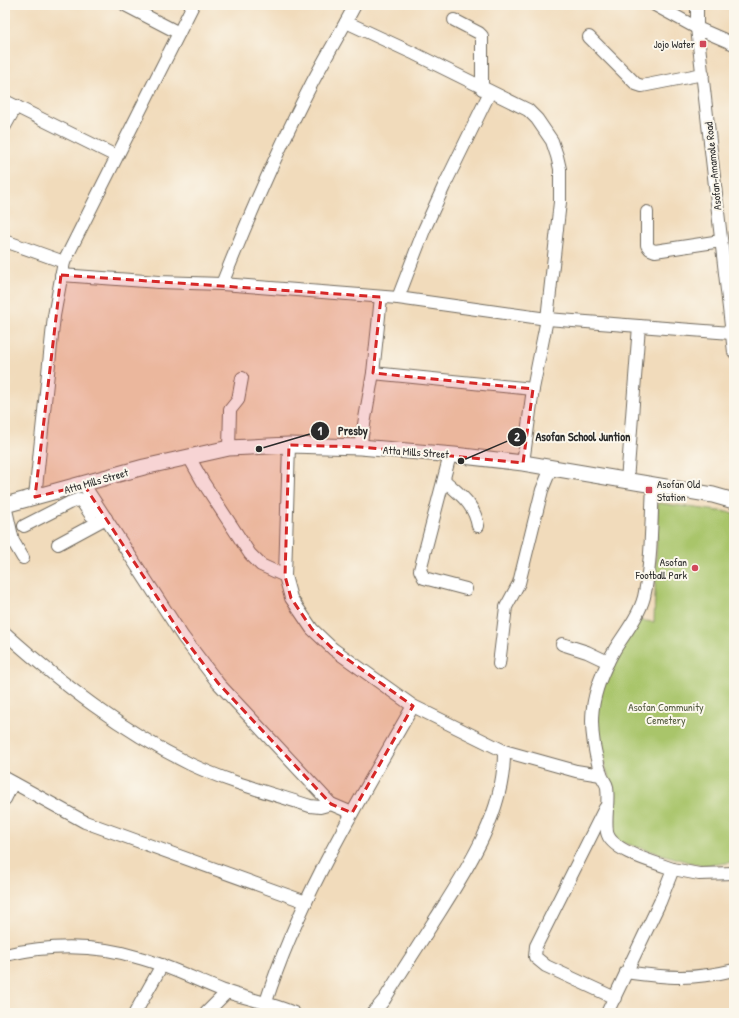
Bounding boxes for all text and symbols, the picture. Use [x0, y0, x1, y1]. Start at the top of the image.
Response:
place label: Jojo Water [653, 37, 696, 51]
marker: Jojo Water [698, 39, 708, 49]
street label: Asofan-Amamole Road [701, 120, 725, 211]
callout: Presby [310, 419, 376, 443]
text: 1 [318, 422, 323, 439]
text: Presby [338, 422, 368, 440]
callout: Asofan School Juntion [507, 425, 638, 449]
text: 2 [514, 428, 520, 445]
text: Asofan School Juntion [535, 428, 631, 445]
street label: Atta Mills Street [383, 443, 450, 461]
street label: Atta Mills Street [62, 465, 130, 497]
place label: Asofan Old Station [657, 477, 701, 504]
marker: Asofan Old Station [644, 485, 654, 495]
place label: Asofan Football Park [635, 555, 687, 582]
marker: Asofan Football Park [690, 563, 700, 573]
park label: Asofan Community Cemetery [628, 700, 704, 727]

